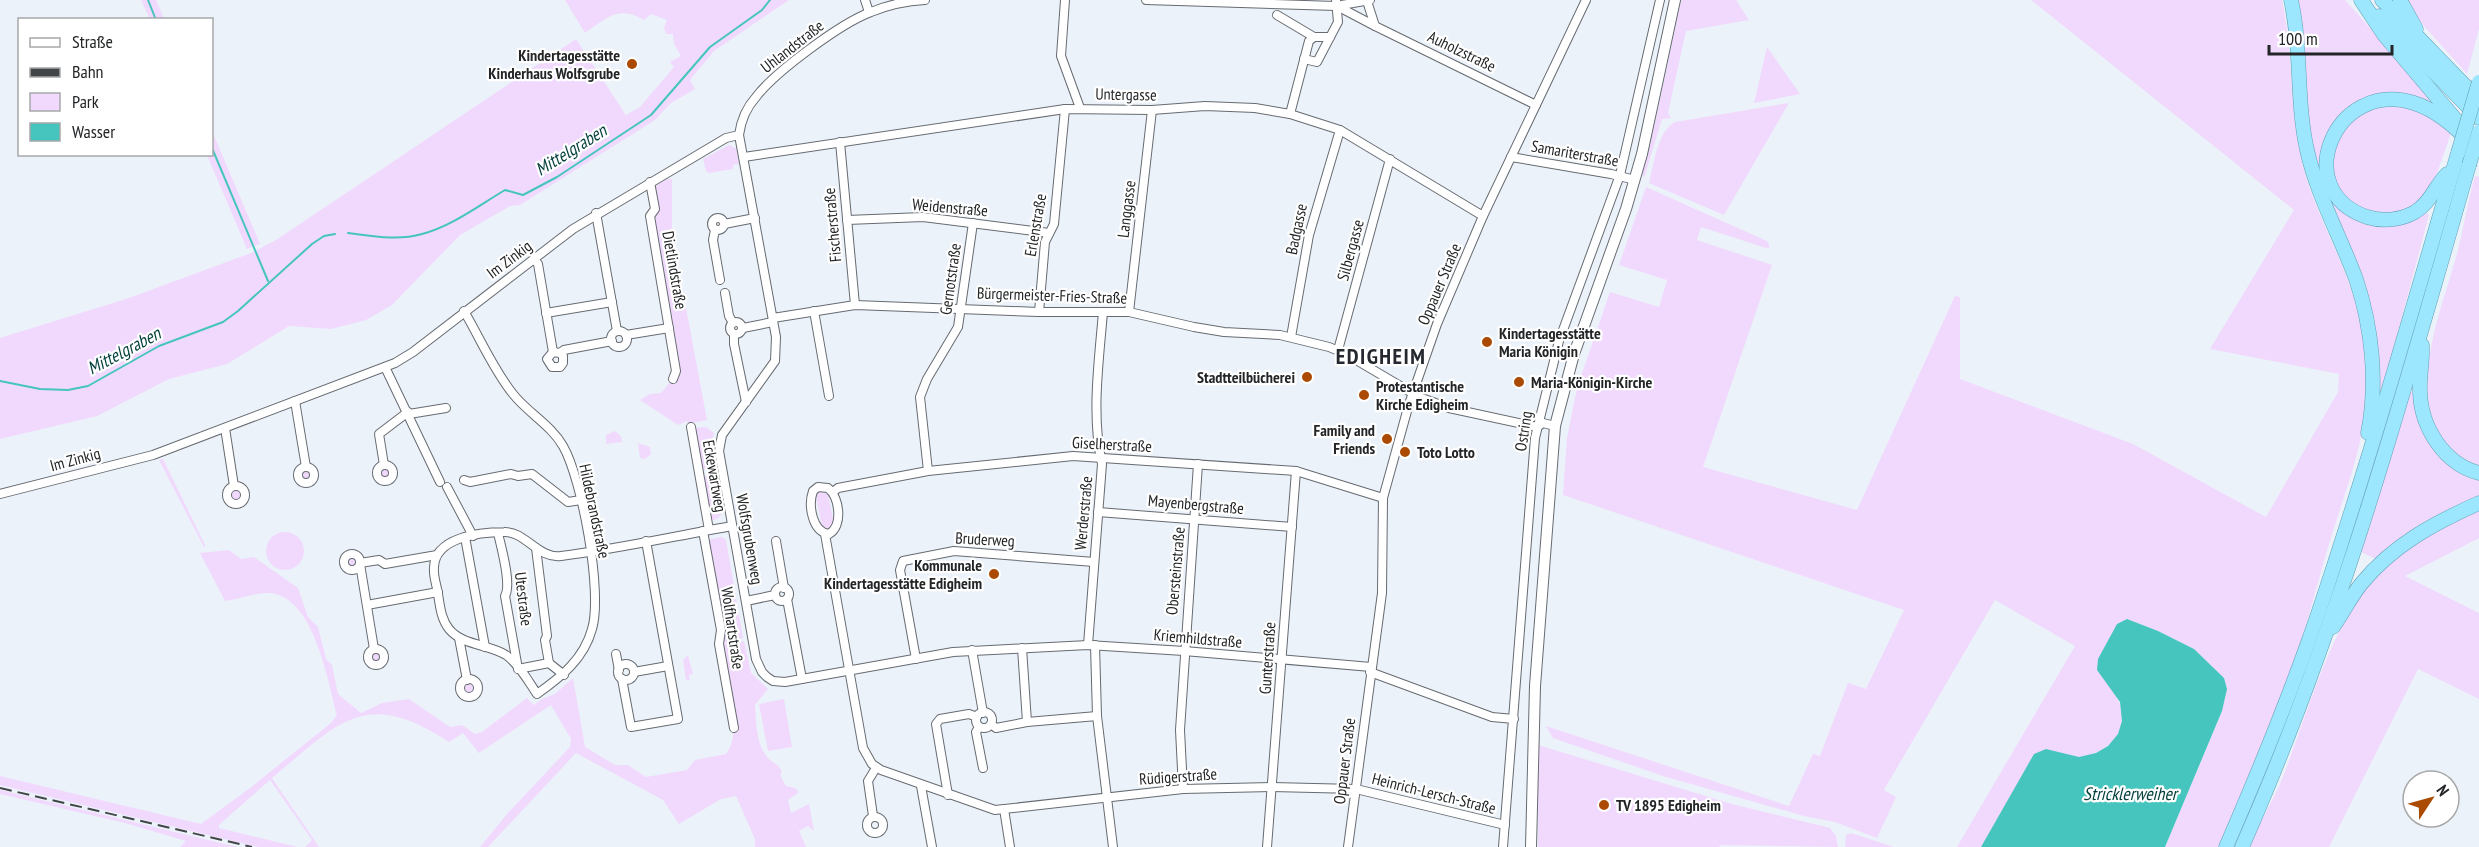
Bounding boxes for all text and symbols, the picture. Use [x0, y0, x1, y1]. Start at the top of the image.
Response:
street label: Uhlandstraße [757, 15, 827, 77]
legend [18, 18, 213, 156]
scale bar [2269, 18, 2392, 56]
street label: Auholzstraße [1425, 26, 1499, 76]
text: 100 m [2278, 27, 2318, 50]
text: Straße [72, 30, 113, 53]
place label: Kindertagesstätte Kinderhaus Wolfsgrube [488, 45, 620, 83]
marker: Kindertagesstätte Kinderhaus Wolfsgrube [625, 57, 639, 71]
text: Bahn [72, 60, 104, 83]
street label: Untergasse [1095, 83, 1157, 105]
text: Park [72, 90, 99, 113]
water label: Mittelgraben [531, 118, 612, 180]
text: Wasser [72, 120, 115, 143]
street label: Samariterstraße [1530, 135, 1620, 171]
street label: Langgasse [1113, 179, 1139, 239]
street label: Fischerstraße [819, 187, 845, 263]
street label: Erlenstraße [1020, 192, 1050, 258]
street label: Weidenstraße [911, 194, 989, 220]
street label: Badgasse [1281, 202, 1311, 256]
street label: Silbergasse [1332, 217, 1368, 283]
street label: Dietlindstraße [658, 229, 692, 311]
street label: Im Zinkig [482, 236, 536, 282]
street label: Oppauer Straße [1413, 240, 1465, 328]
street label: Gernotstraße [935, 242, 965, 316]
street label: Bürgermeister-Fries-Straße [977, 282, 1127, 308]
water label: Mittelgraben [83, 321, 165, 379]
place label: Kindertagesstätte Maria Königin [1499, 323, 1601, 361]
marker: Kindertagesstätte Maria Königin [1480, 335, 1494, 349]
district label: EDIGHEIM [1336, 342, 1426, 370]
place label: Stadtteilbücherei [1197, 367, 1295, 387]
marker: Stadtteilbücherei [1300, 370, 1314, 384]
place label: Maria-Königin-Kirche [1531, 372, 1652, 392]
marker: Maria-Königin-Kirche [1512, 375, 1526, 389]
place label: Protestantische Kirche Edigheim [1376, 376, 1468, 414]
marker: Protestantische Kirche Edigheim [1357, 388, 1371, 402]
street label: Ostring [1510, 409, 1536, 453]
place label: Family and Friends [1313, 420, 1375, 458]
street label: Giselherstraße [1071, 432, 1153, 456]
marker: Family and Friends [1380, 432, 1394, 446]
street label: Eckewartweg [699, 438, 731, 514]
place label: Toto Lotto [1417, 442, 1475, 462]
street label: Im Zinkig [48, 443, 102, 475]
marker: Toto Lotto [1398, 445, 1412, 459]
street label: Hildebrandstraße [575, 462, 615, 560]
street label: Werderstraße [1070, 475, 1096, 551]
street label: Mayenbergstraße [1147, 490, 1245, 518]
street label: Wolfsgrubenweg [732, 492, 768, 586]
street label: Obersteinstraße [1161, 526, 1189, 616]
street label: Bruderweg [955, 527, 1015, 551]
place label: Kommunale Kindertagesstätte Edigheim [824, 555, 982, 593]
marker: Kommunale Kindertagesstätte Edigheim [987, 567, 1001, 581]
street label: Utestraße [511, 571, 537, 627]
street label: Wolfhartstraße [717, 586, 749, 670]
street label: Gunterstraße [1255, 621, 1279, 695]
street label: Kriemhildstraße [1153, 624, 1243, 652]
street label: Oppauer Straße [1329, 717, 1359, 805]
street label: Rüdigerstraße [1138, 763, 1218, 789]
street label: Heinrich-Lersch-Straße [1370, 768, 1498, 818]
north arrow [2401, 769, 2461, 829]
text: N [2433, 781, 2454, 800]
water label: Stricklerweiher [2083, 782, 2180, 805]
place label: TV 1895 Edigheim [1616, 795, 1721, 815]
marker: TV 1895 Edigheim [1597, 798, 1611, 812]

